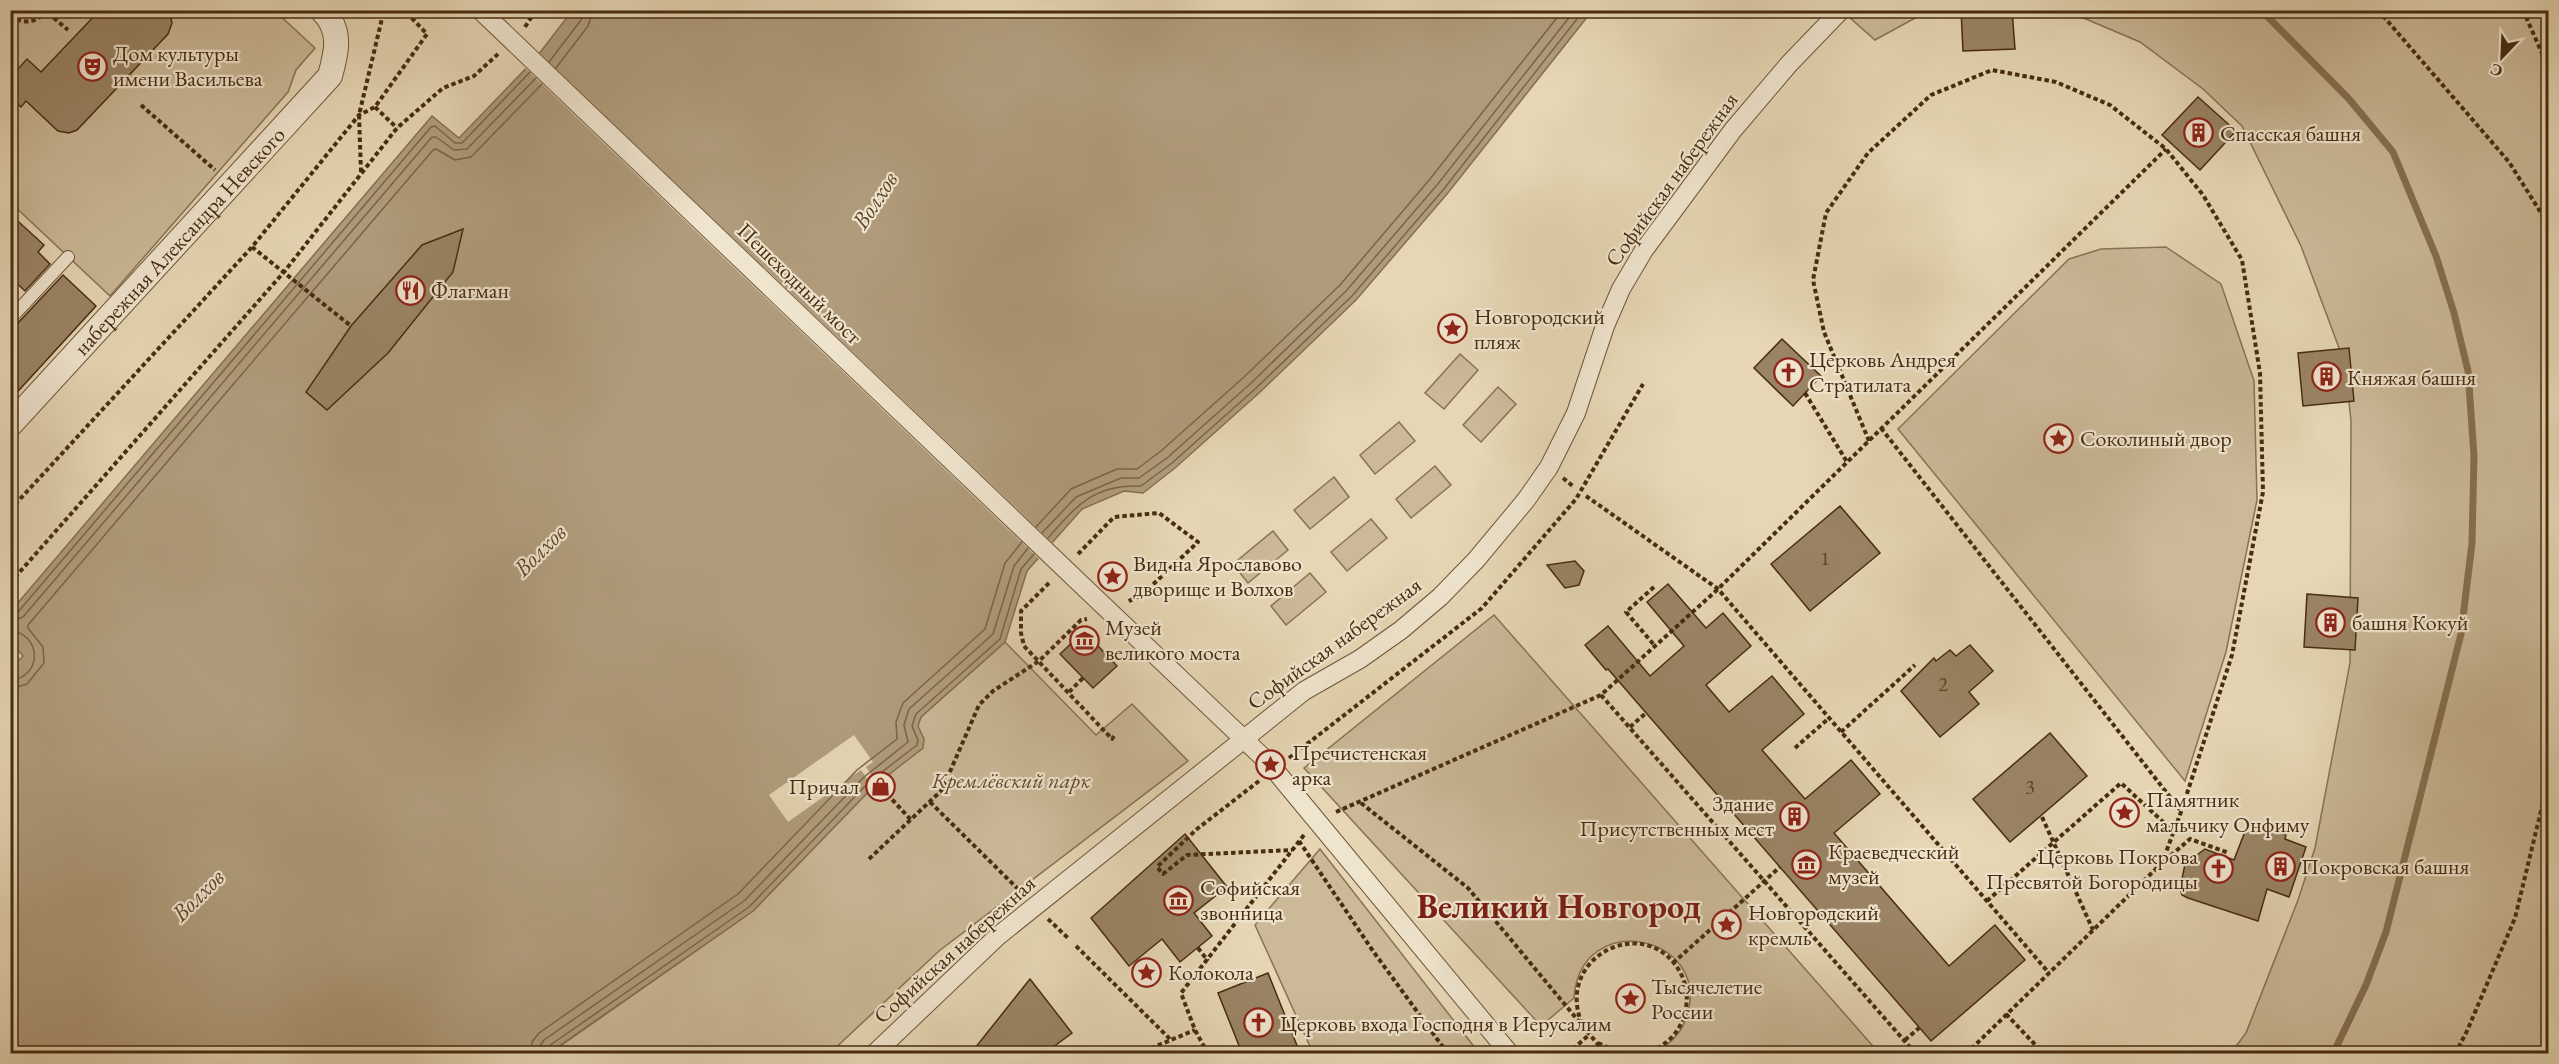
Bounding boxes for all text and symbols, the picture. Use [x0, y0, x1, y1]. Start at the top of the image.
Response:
north arrow [2472, 27, 2532, 87]
place label: Дом культуры имени Васильева [113, 39, 263, 93]
theatre icon: Дом культуры имени Васильева [76, 50, 108, 82]
text: С [2487, 58, 2506, 82]
street label: Софийская набережная [1598, 86, 1745, 272]
building icon: Спасская башня [2183, 117, 2215, 149]
place label: Спасская башня [2220, 119, 2361, 148]
street label: набережная Александра Невского [67, 121, 292, 361]
water label: Волхов [844, 165, 905, 235]
street label: Пешеходный мост [731, 216, 868, 350]
restaurant icon: Флагман [394, 274, 426, 306]
place label: Флагман [431, 276, 509, 305]
place label: Новгородский пляж [1474, 302, 1605, 356]
place icon: Новгородский пляж [1437, 313, 1469, 345]
place label: Церковь Андрея Стратилата [1809, 345, 1956, 399]
church icon: Церковь Андрея Стратилата [1772, 356, 1804, 388]
building icon: Княжая башня [2310, 361, 2342, 393]
place label: Княжая башня [2347, 363, 2476, 392]
place icon: Соколиный двор [2043, 422, 2075, 454]
place label: Соколиный двор [2080, 424, 2232, 453]
water label: Волхов [506, 516, 573, 584]
house number: 1 [1820, 545, 1830, 571]
place label: Вид на Ярославово дворище и Волхов [1133, 549, 1302, 603]
place icon: Вид на Ярославово дворище и Волхов [1096, 560, 1128, 592]
street label: Софийская набережная [1241, 570, 1427, 716]
building icon: башня Кокуй [2315, 606, 2347, 638]
place label: башня Кокуй [2352, 608, 2469, 637]
place label: Музей великого моста [1105, 613, 1241, 667]
museum icon: Музей великого моста [1068, 624, 1100, 656]
house number: 2 [1938, 671, 1948, 697]
place label: Пречистенская арка [1292, 738, 1427, 792]
place icon: Пречистенская арка [1255, 749, 1287, 781]
park label: Кремлёвский парк [931, 766, 1091, 795]
shop icon: Причал [864, 770, 896, 802]
place label: Причал [789, 772, 859, 801]
house number: 3 [2025, 774, 2035, 800]
place label: Памятник мальчику Онфиму [2146, 785, 2310, 839]
place label: Здание Присутственных мест [1579, 789, 1774, 843]
place icon: Памятник мальчику Онфиму [2109, 796, 2141, 828]
building icon: Здание Присутственных мест [1779, 800, 1811, 832]
place label: Краеведческий музей [1828, 837, 1960, 891]
place label: Церковь Покрова Пресвятой Богородицы [1986, 842, 2198, 896]
museum icon: Краеведческий музей [1791, 848, 1823, 880]
building icon: Покровская башня [2264, 850, 2296, 882]
place label: Покровская башня [2301, 852, 2470, 881]
church icon: Церковь Покрова Пресвятой Богородицы [2203, 853, 2235, 885]
water label: Волхов [164, 861, 231, 929]
street label: Софийская набережная [867, 869, 1042, 1030]
place label: Софийская звонница [1200, 873, 1300, 927]
museum icon: Софийская звонница [1163, 884, 1195, 916]
district label: Великий Новгород [1417, 884, 1701, 928]
place label: Новгородский кремль [1748, 898, 1879, 952]
place icon: Новгородский кремль [1711, 909, 1743, 941]
place icon: Колокола [1131, 956, 1163, 988]
place label: Колокола [1168, 958, 1254, 987]
place label: Тысячелетие России [1651, 972, 1763, 1026]
place icon: Тысячелетие России [1614, 983, 1646, 1015]
church icon: Церковь входа Господня в Иерусалим [1243, 1007, 1275, 1039]
place label: Церковь входа Господня в Иерусалим [1280, 1009, 1612, 1038]

